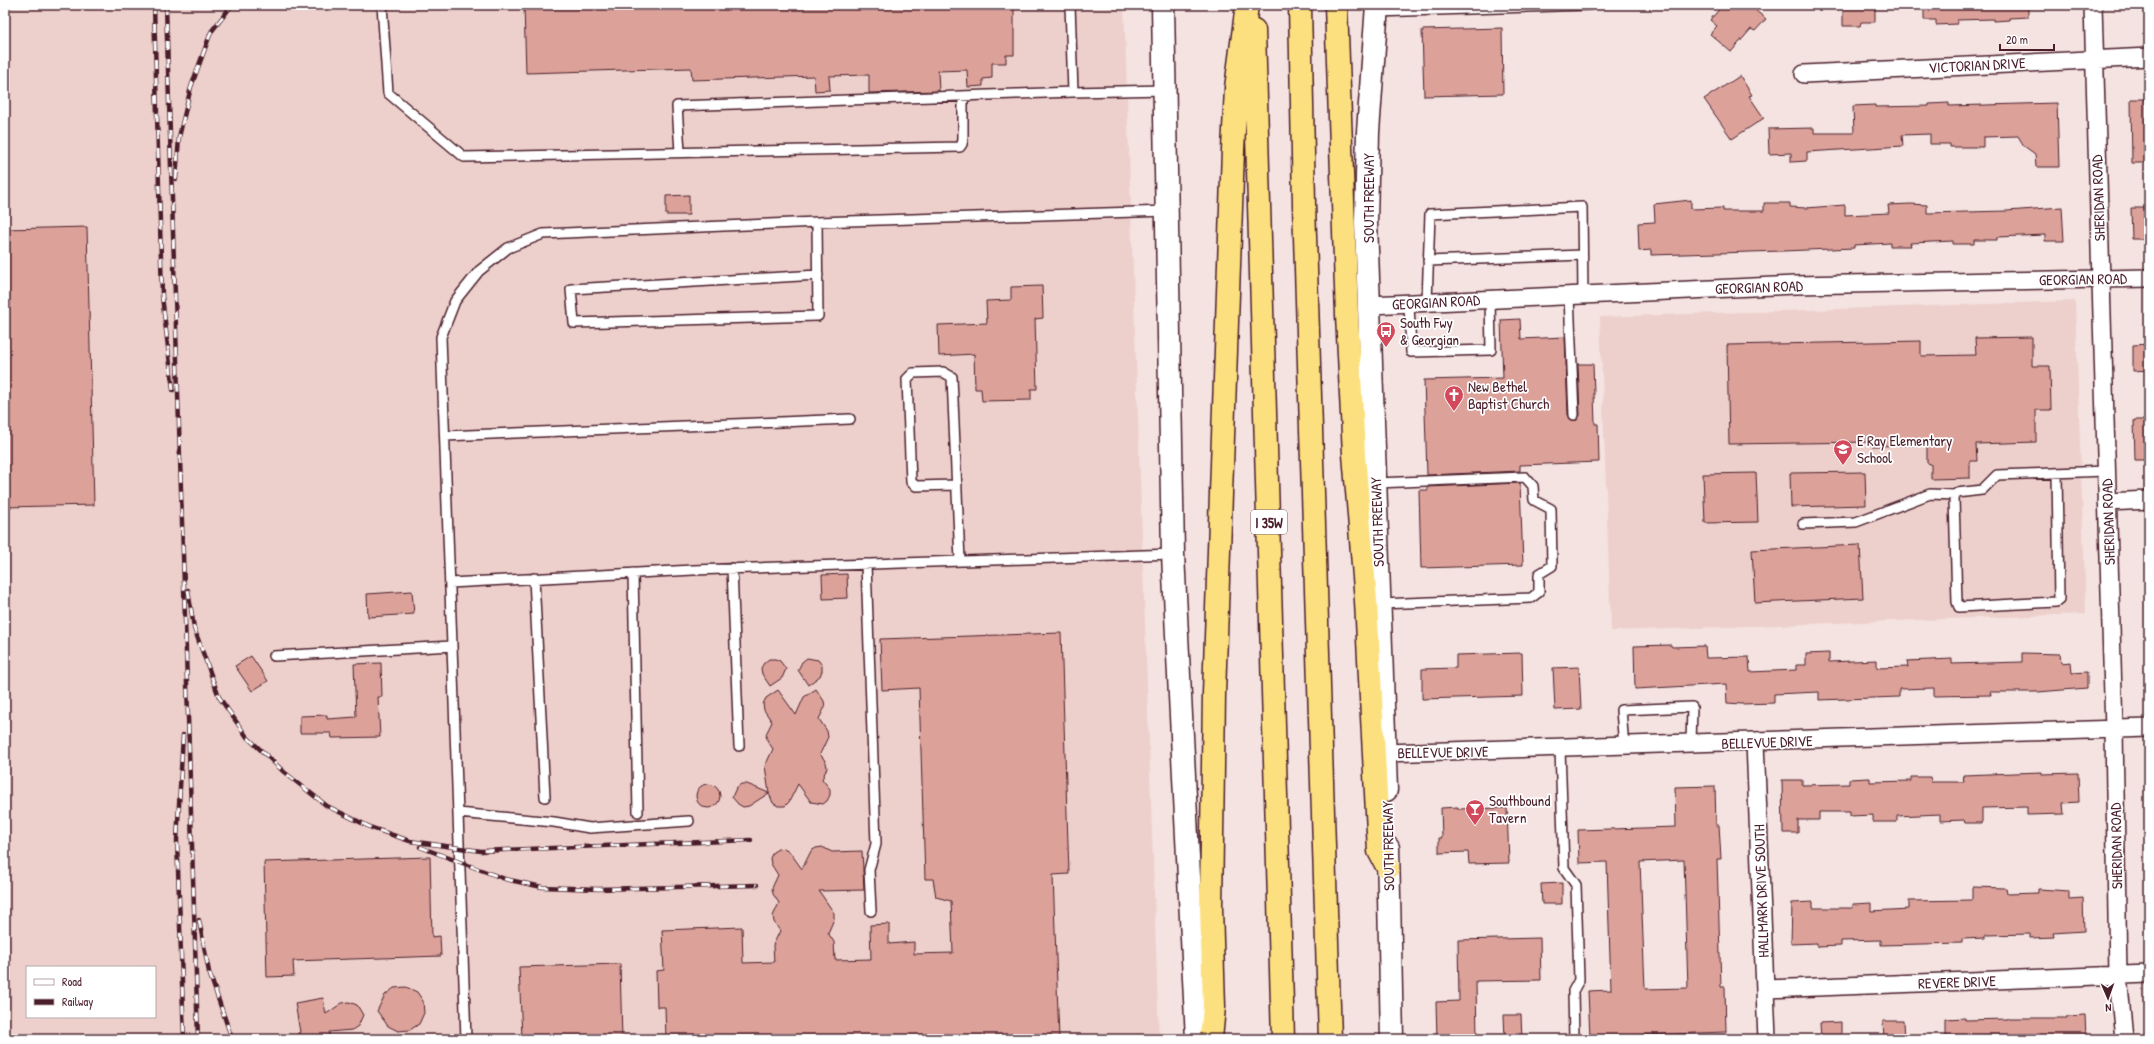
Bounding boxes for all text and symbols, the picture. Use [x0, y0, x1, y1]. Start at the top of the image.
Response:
scale bar [2000, 26, 2054, 52]
text: 20 m [2006, 31, 2028, 48]
street label: VICTORIAN DRIVE [1928, 52, 2026, 78]
street label: SOUTH FREEWAY [1358, 153, 1379, 243]
street label: SHERIDAN ROAD [2086, 154, 2110, 242]
street label: GEORGIAN ROAD [2039, 268, 2128, 290]
street label: GEORGIAN ROAD [1715, 275, 1804, 299]
street label: GEORGIAN ROAD [1391, 289, 1481, 315]
place label: South Fwy & Georgian [1400, 312, 1459, 350]
bus stop icon: South Fwy & Georgian [1375, 320, 1397, 348]
place label: New Bethel Baptist Church [1468, 376, 1549, 414]
church icon: New Bethel Baptist Church [1443, 384, 1465, 412]
place label: E Ray Elementary School [1857, 430, 1952, 468]
school or university icon: E Ray Elementary School [1832, 438, 1854, 466]
street label: SOUTH FREEWAY [1365, 476, 1389, 567]
street label: SHERIDAN ROAD [2096, 478, 2120, 566]
road number: I 35W [1251, 510, 1287, 534]
street label: BELLEVUE DRIVE [1721, 730, 1813, 754]
street label: BELLEVUE DRIVE [1397, 741, 1489, 763]
place label: Southbound Tavern [1489, 790, 1550, 828]
bar icon: Southbound Tavern [1464, 798, 1486, 826]
street label: SOUTH FREEWAY [1377, 801, 1399, 891]
street label: SHERIDAN ROAD [2105, 802, 2127, 889]
street label: HALLMARK DRIVE SOUTH [1748, 824, 1774, 958]
legend [26, 966, 156, 1018]
street label: REVERE DRIVE [1918, 970, 1997, 994]
text: Road [62, 973, 82, 990]
north arrow [2088, 978, 2128, 1018]
text: Railway [62, 993, 93, 1010]
text: N [2105, 1001, 2112, 1015]

